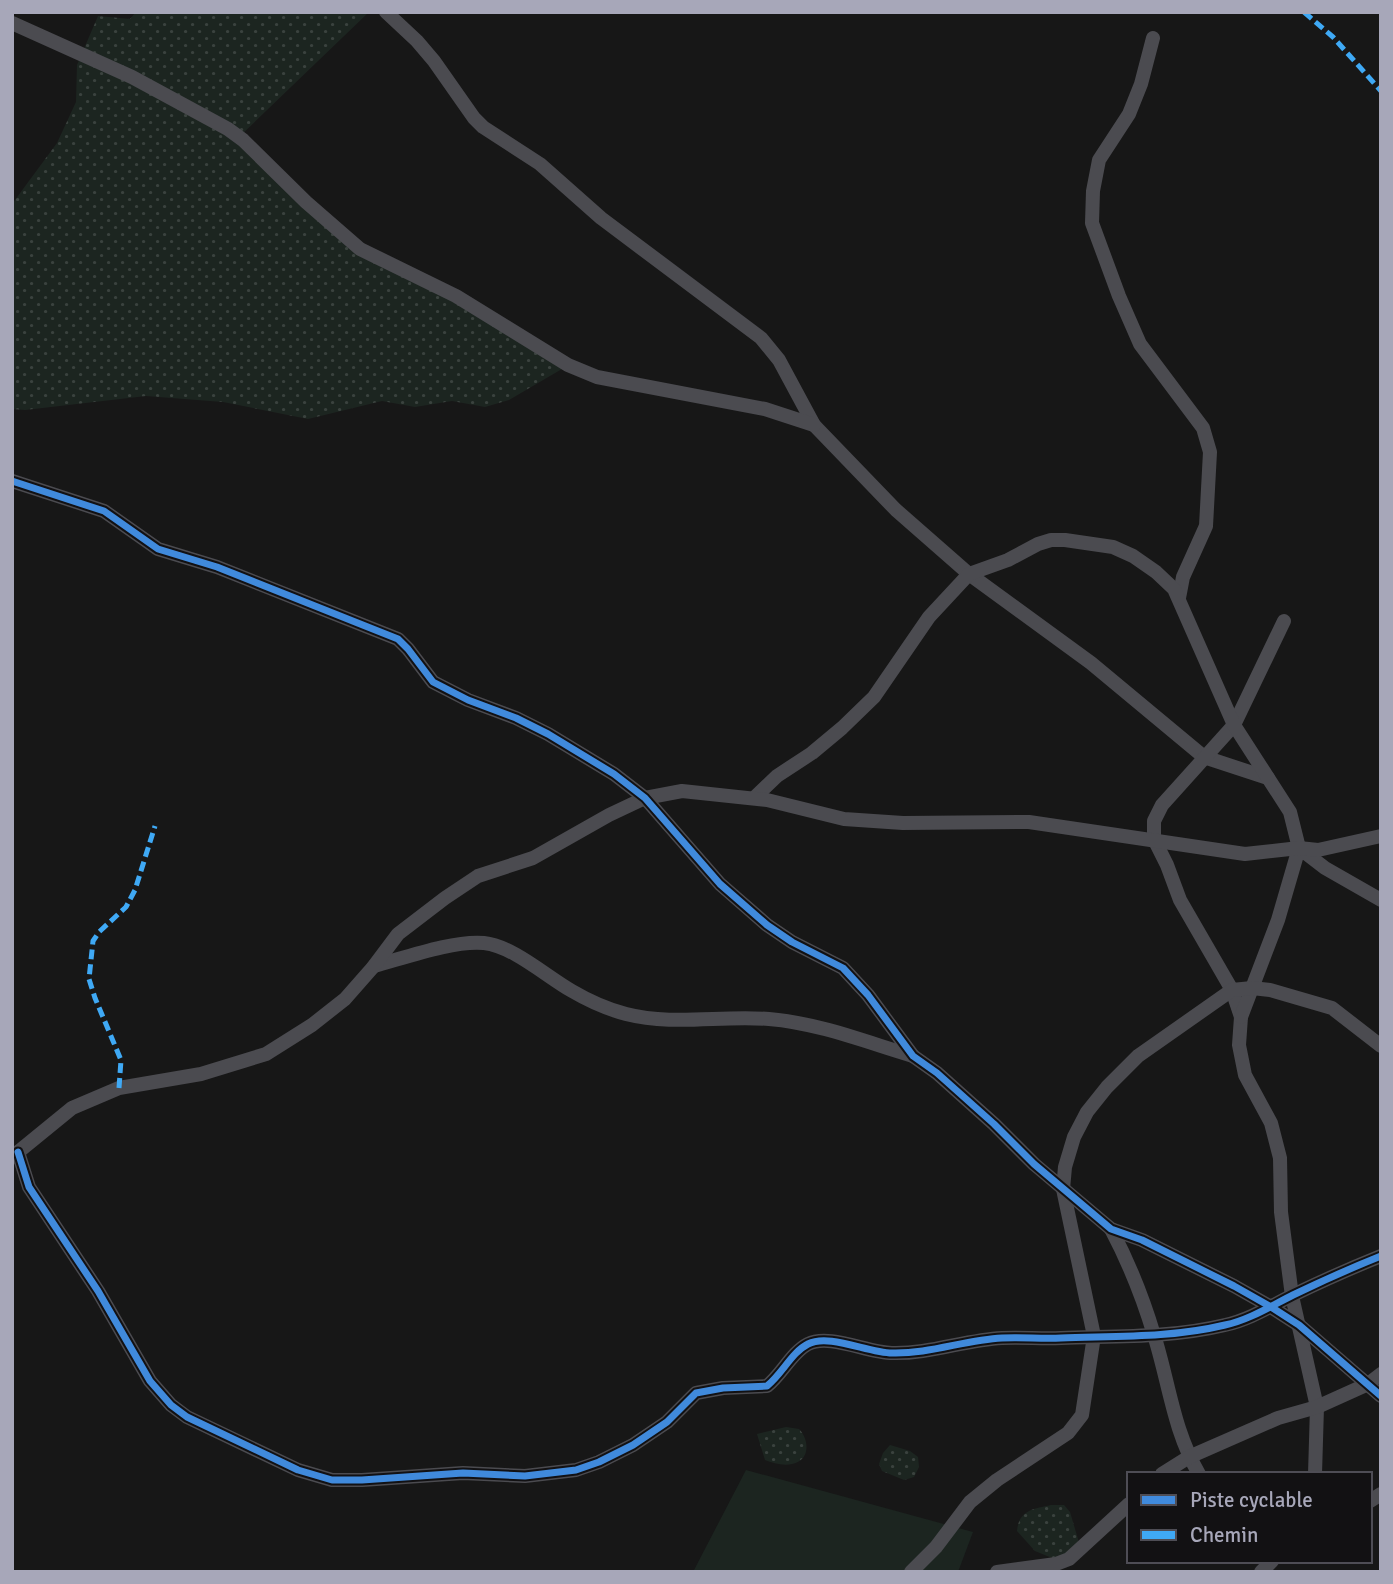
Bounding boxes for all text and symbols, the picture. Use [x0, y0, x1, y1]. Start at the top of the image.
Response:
legend [1127, 1472, 1372, 1563]
text: Piste cyclable [1190, 1487, 1313, 1513]
text: Chemin [1190, 1522, 1259, 1548]

